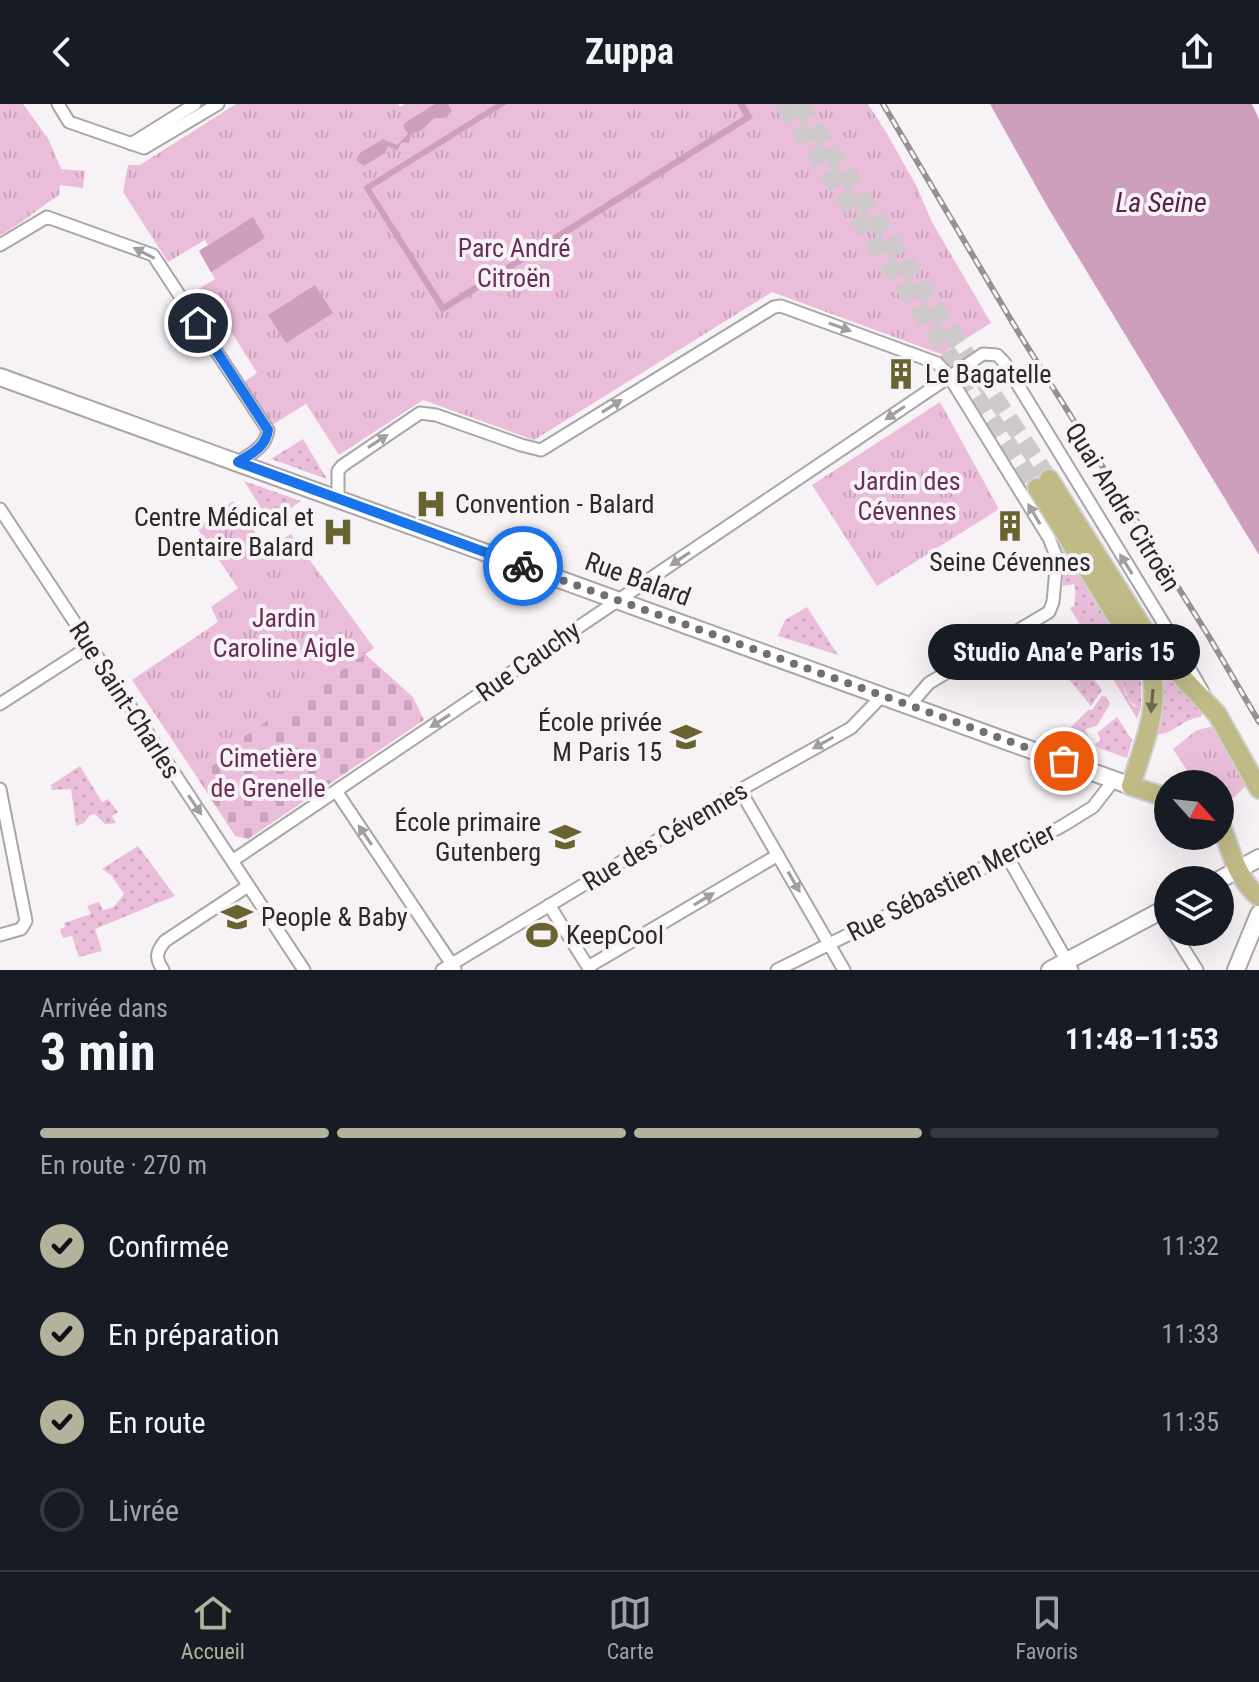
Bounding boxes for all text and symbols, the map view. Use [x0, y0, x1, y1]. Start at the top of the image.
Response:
icon: back [40, 30, 84, 74]
icon: share [1175, 30, 1219, 74]
text: Zuppa [585, 31, 674, 73]
water label: La Seine [1115, 186, 1207, 219]
park label: Parc André Citroën [458, 233, 570, 293]
one-way arrow [133, 246, 155, 260]
pin [164, 289, 232, 357]
icon: home [176, 301, 220, 345]
one-way arrow [828, 321, 852, 334]
building icon: Le Bagatelle [884, 357, 918, 391]
place label: Le Bagatelle [925, 359, 1051, 389]
one-way arrow [601, 399, 622, 414]
one-way arrow [884, 405, 905, 420]
street label: Quai André Citroën [1059, 417, 1187, 597]
one-way arrow [367, 434, 389, 448]
park label: Jardin des Cévennes [853, 466, 961, 526]
hospital icon: Convention - Balard [414, 487, 448, 521]
place label: Convention - Balard [455, 489, 654, 519]
place label: Centre Médical et Dentaire Balard [134, 502, 314, 562]
one-way arrow [1028, 503, 1042, 525]
building icon: Seine Cévennes [993, 509, 1027, 543]
hospital icon: Centre Médical et Dentaire Balard [321, 515, 355, 549]
courier [483, 526, 563, 606]
icon: bike [501, 544, 545, 588]
street label: Rue Balard [581, 546, 695, 612]
place label: Seine Cévennes [929, 547, 1091, 577]
one-way arrow [669, 551, 691, 566]
one-way arrow [1119, 553, 1134, 574]
park label: Jardin Caroline Aigle [213, 603, 355, 663]
street label: Rue Cauchy [470, 614, 586, 708]
street label: Rue Saint-Charles [63, 616, 187, 784]
callout: Studio Ana’e Paris 15 [928, 625, 1200, 681]
text: Studio Ana’e Paris 15 [953, 637, 1175, 667]
one-way arrow [1146, 689, 1159, 714]
place label: École privée M Paris 15 [538, 707, 662, 767]
one-way arrow [429, 713, 450, 728]
school or university icon: École privée M Paris 15 [669, 720, 703, 754]
pin [1030, 727, 1098, 795]
one-way arrow [811, 737, 834, 750]
icon: bag [1042, 739, 1086, 783]
park label: Cimetière de Grenelle [210, 743, 326, 803]
north arrow [1154, 770, 1234, 850]
map controls [1154, 770, 1234, 946]
street label: Rue des Cévennes [577, 775, 753, 897]
one-way arrow [187, 794, 201, 816]
place label: École primaire Gutenberg [395, 807, 541, 867]
street label: Rue Sébastien Mercier [842, 817, 1060, 947]
school or university icon: École primaire Gutenberg [548, 820, 582, 854]
one-way arrow [358, 825, 373, 846]
button: layers [1154, 866, 1234, 946]
one-way arrow [787, 871, 801, 893]
one-way arrow [693, 892, 715, 906]
school or university icon: People & Baby [220, 900, 254, 934]
place label: People & Baby [261, 902, 408, 932]
sports icon: KeepCool [525, 918, 559, 952]
place label: KeepCool [566, 920, 664, 950]
text: Arrivée dans [40, 993, 168, 1023]
text: 11:48–11:53 [1065, 1021, 1219, 1056]
text: 3 min [40, 1022, 156, 1083]
text: En route · 270 m [40, 1150, 207, 1180]
icon: check [40, 1224, 84, 1268]
text: Confirmée [108, 1229, 229, 1264]
text: 11:32 [1162, 1231, 1219, 1261]
icon: check [40, 1312, 84, 1356]
text: En préparation [108, 1317, 280, 1352]
text: 11:33 [1162, 1319, 1219, 1349]
icon: check [40, 1400, 84, 1444]
text: En route [108, 1405, 206, 1440]
text: 11:35 [1162, 1407, 1219, 1437]
text: Livrée [108, 1493, 179, 1528]
tab: Accueil [181, 1591, 245, 1664]
tab: Carte [607, 1591, 654, 1664]
tab: Favoris [1015, 1591, 1078, 1664]

